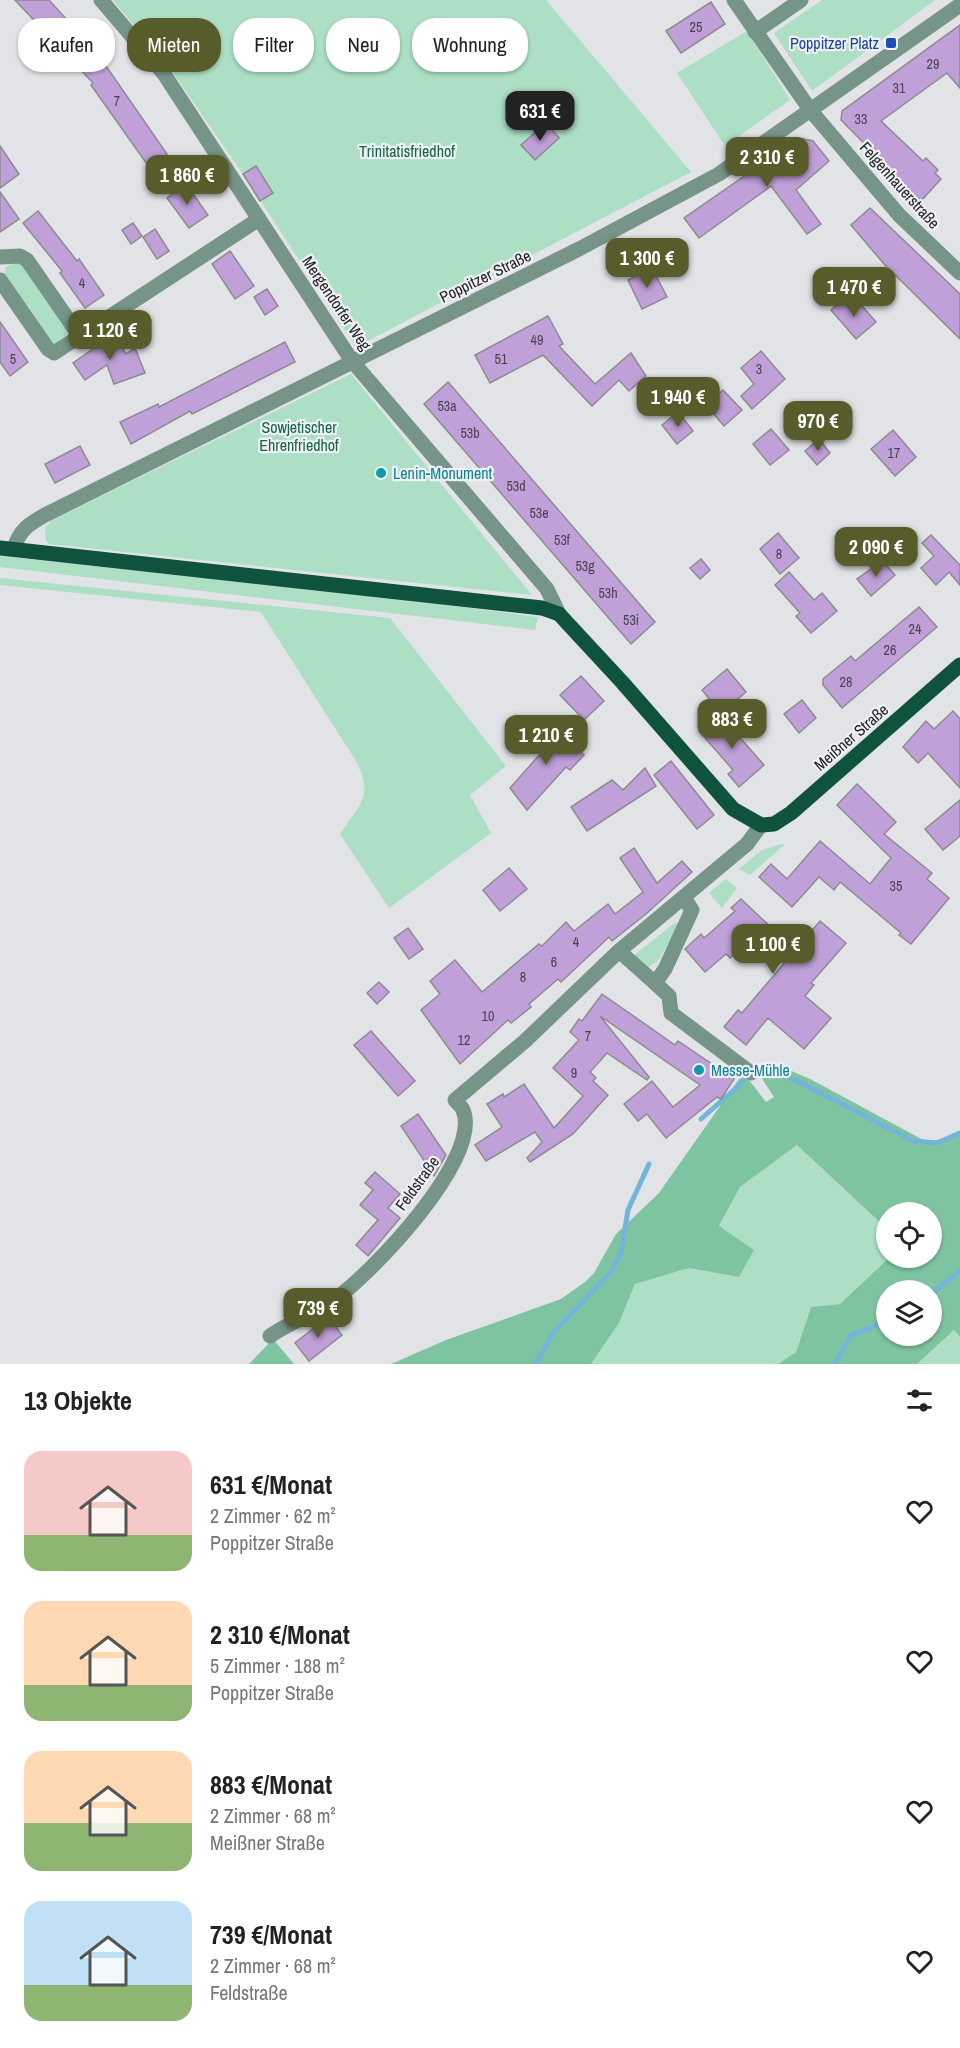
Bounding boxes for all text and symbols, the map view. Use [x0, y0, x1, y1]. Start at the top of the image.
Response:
chip: Kaufen [18, 18, 115, 72]
chip: Mieten [127, 18, 221, 72]
chip: Filter [233, 18, 314, 72]
chip: Neu [326, 18, 400, 72]
chip: Wohnung [412, 18, 528, 72]
house number: 25 [690, 18, 702, 36]
place label: Poppitzer Platz [790, 32, 879, 54]
marker: Poppitzer Platz [884, 36, 898, 50]
house number: 29 [927, 55, 939, 73]
house number: 31 [893, 79, 906, 97]
pin: 631 € [498, 91, 582, 142]
house number: 7 [114, 92, 120, 110]
text: 631 € [519, 97, 561, 124]
house number: 33 [855, 110, 867, 128]
pin: 2 310 € [712, 137, 822, 188]
street label: Felgenhauerstraße [855, 137, 945, 233]
park label: Trinitatisfriedhof [359, 140, 455, 162]
text: 2 310 € [740, 143, 794, 170]
pin: 1 860 € [132, 155, 242, 206]
text: 1 860 € [160, 161, 214, 188]
pin: 1 300 € [592, 238, 702, 289]
street label: Poppitzer Straße [436, 244, 534, 308]
text: 1 300 € [620, 244, 674, 271]
street label: Mergendorfer Weg [297, 252, 377, 355]
pin: 1 470 € [799, 267, 909, 318]
text: 1 470 € [827, 273, 881, 300]
house number: 4 [79, 274, 86, 292]
pin: 1 120 € [55, 310, 165, 361]
text: 1 120 € [83, 316, 137, 343]
house number: 49 [531, 331, 543, 349]
house number: 5 [10, 350, 16, 368]
house number: 51 [495, 350, 508, 368]
house number: 3 [756, 360, 762, 378]
pin: 1 940 € [623, 377, 733, 428]
text: 1 940 € [651, 383, 705, 410]
house number: 53a [437, 397, 457, 415]
pin: 970 € [776, 401, 860, 452]
text: 970 € [797, 407, 839, 434]
park label: Sowjetischer Ehrenfriedhof [259, 416, 339, 456]
house number: 53b [460, 424, 480, 442]
house number: 17 [888, 444, 900, 462]
place label: Lenin-Monument [393, 462, 493, 484]
marker: Lenin-Monument [374, 466, 388, 480]
house number: 53d [506, 477, 526, 495]
house number: 53e [529, 504, 549, 522]
pin: 2 090 € [821, 527, 931, 578]
house number: 53f [554, 531, 571, 549]
text: 2 090 € [849, 533, 903, 560]
house number: 8 [776, 545, 782, 563]
house number: 53g [575, 557, 595, 575]
house number: 53h [598, 584, 618, 602]
house number: 53i [623, 611, 639, 629]
house number: 24 [909, 620, 922, 638]
house number: 26 [884, 641, 896, 659]
house number: 28 [840, 673, 852, 691]
pin: 883 € [690, 699, 774, 750]
street label: Meißner Straße [809, 699, 893, 775]
text: 883 € [711, 705, 753, 732]
pin: 1 210 € [491, 715, 601, 766]
text: 1 210 € [519, 721, 573, 748]
house number: 35 [890, 877, 902, 895]
pin: 1 100 € [718, 924, 828, 975]
text: 1 100 € [746, 930, 800, 957]
house number: 4 [573, 933, 580, 951]
house number: 6 [551, 953, 557, 971]
house number: 8 [520, 968, 526, 986]
house number: 10 [482, 1007, 494, 1025]
house number: 7 [585, 1027, 591, 1045]
house number: 12 [458, 1031, 470, 1049]
place label: Messe-Mühle [711, 1059, 790, 1081]
marker: Messe-Mühle [692, 1063, 706, 1077]
house number: 9 [571, 1064, 577, 1082]
street label: Feldstraße [390, 1151, 444, 1215]
map controls [876, 1202, 942, 1346]
button: locate [876, 1202, 942, 1268]
button: layers [876, 1280, 942, 1346]
pin: 739 € [276, 1288, 360, 1339]
text: 739 € [297, 1294, 339, 1321]
text: 13 Objekte [24, 1383, 132, 1418]
icon: filters [903, 1384, 936, 1417]
text: 631 €/Monat [210, 1467, 332, 1502]
icon: home [72, 1475, 144, 1547]
icon: heart [903, 1495, 936, 1528]
text: 2 Zimmer · 62 m² [210, 1502, 336, 1529]
text: Poppitzer Straße [210, 1529, 334, 1556]
text: 2 310 €/Monat [210, 1617, 350, 1652]
icon: home [72, 1625, 144, 1697]
icon: heart [903, 1645, 936, 1678]
text: 5 Zimmer · 188 m² [210, 1652, 345, 1679]
text: Poppitzer Straße [210, 1679, 334, 1706]
text: 883 €/Monat [210, 1767, 332, 1802]
icon: home [72, 1775, 144, 1847]
icon: heart [903, 1795, 936, 1828]
text: 2 Zimmer · 68 m² [210, 1802, 336, 1829]
text: Meißner Straße [210, 1829, 325, 1856]
text: 739 €/Monat [210, 1917, 332, 1952]
icon: home [72, 1925, 144, 1997]
icon: heart [903, 1945, 936, 1978]
text: 2 Zimmer · 68 m² [210, 1952, 336, 1979]
text: Feldstraße [210, 1979, 288, 2006]

